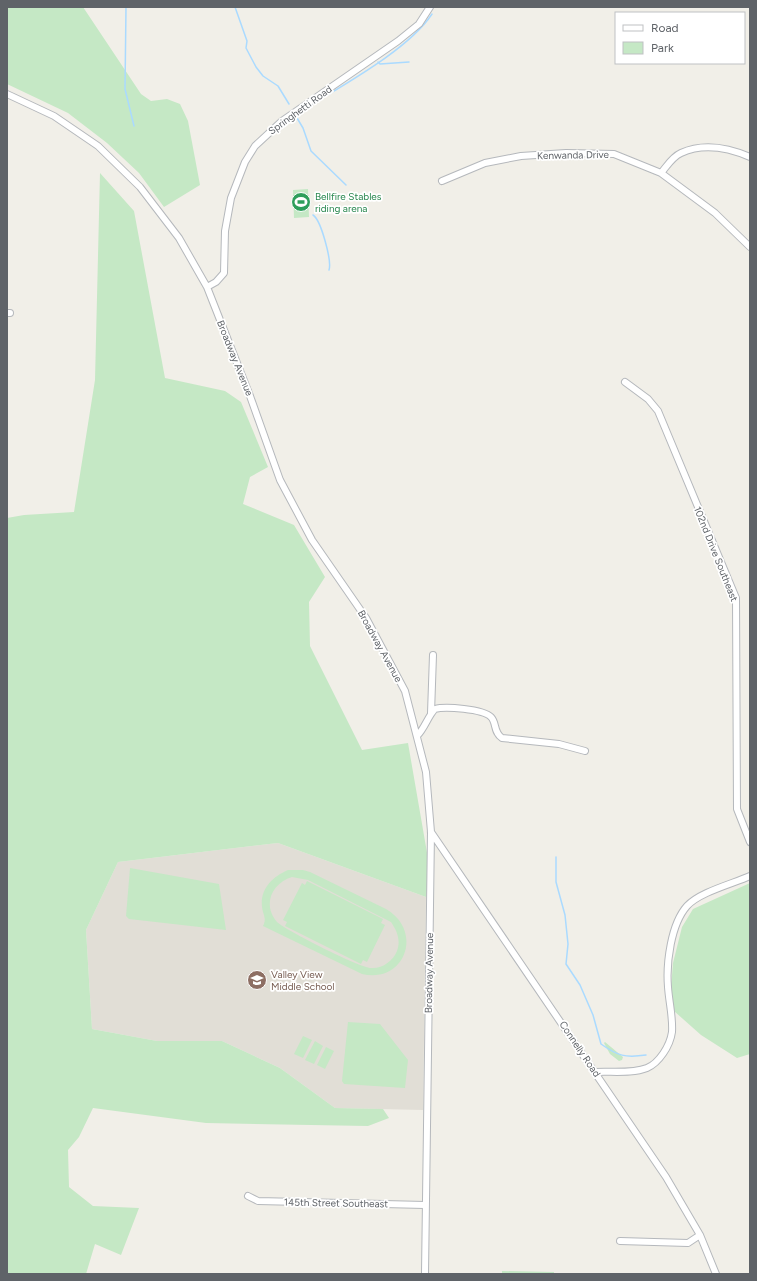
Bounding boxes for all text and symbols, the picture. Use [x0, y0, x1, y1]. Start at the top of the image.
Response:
legend [615, 12, 745, 64]
text: Road [651, 21, 679, 35]
text: Park [651, 41, 674, 55]
street label: Springhetti Road [266, 82, 335, 137]
street label: Kenwanda Drive [537, 148, 610, 162]
place label: Bellfire Stables riding arena [315, 190, 382, 215]
sports icon: Bellfire Stables riding arena [290, 191, 312, 213]
street label: Broadway Avenue [214, 318, 256, 398]
street label: 102nd Drive Southeast [691, 505, 741, 604]
street label: Broadway Avenue [355, 608, 405, 685]
street label: Broadway Avenue [422, 932, 436, 1013]
place label: Valley View Middle School [271, 968, 335, 993]
school or university icon: Valley View Middle School [246, 969, 268, 991]
street label: Connelly Road [556, 1019, 604, 1080]
street label: 145th Street Southeast [284, 1196, 388, 1210]

